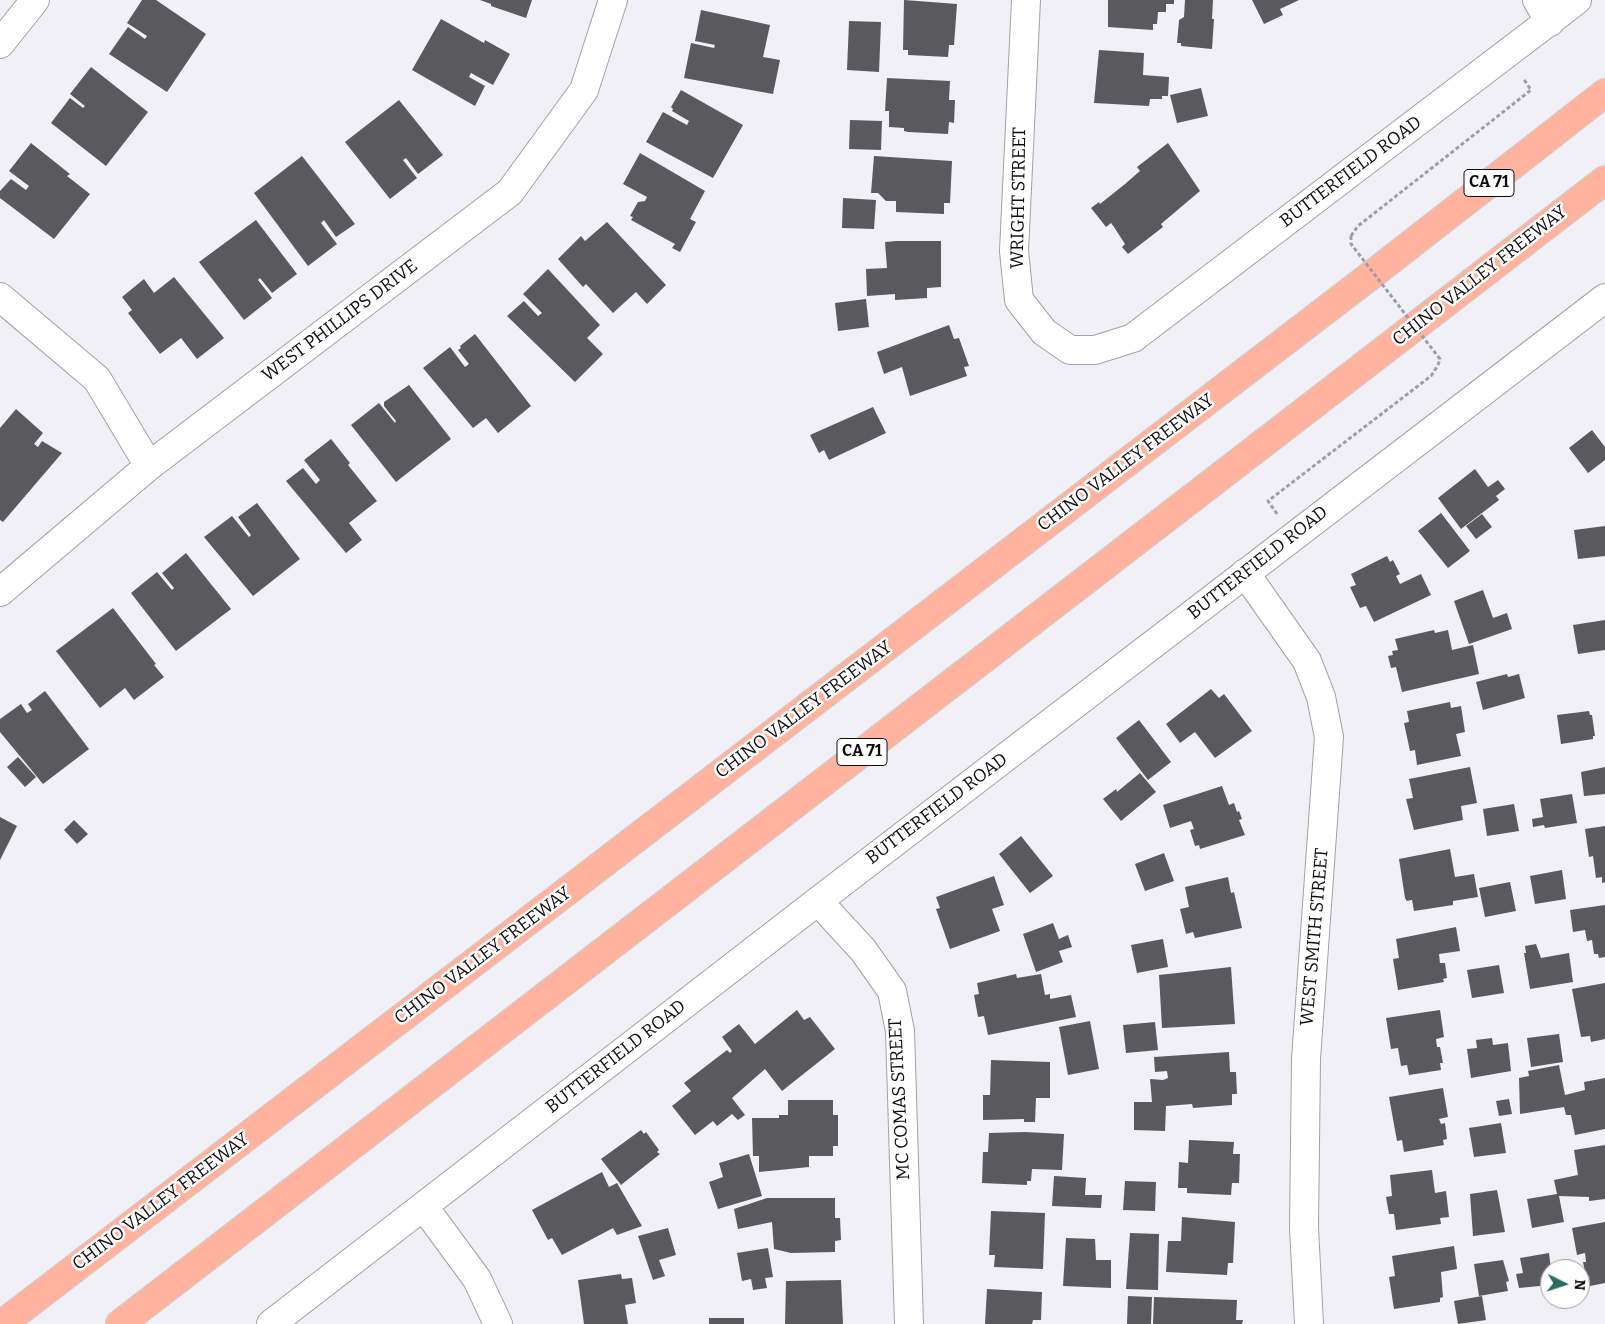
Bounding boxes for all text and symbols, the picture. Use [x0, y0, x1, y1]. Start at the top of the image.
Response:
street label: BUTTERFIELD ROAD [1276, 112, 1426, 232]
street label: WRIGHT STREET [1007, 127, 1031, 269]
road number: CA 71 [1464, 170, 1514, 197]
street label: CHINO VALLEY FREEWAY [1388, 201, 1572, 351]
street label: WEST PHILLIPS DRIVE [258, 255, 422, 387]
street label: CHINO VALLEY FREEWAY [1033, 390, 1219, 536]
street label: BUTTERFIELD ROAD [1184, 502, 1332, 624]
street label: CHINO VALLEY FREEWAY [711, 637, 897, 783]
road number: CA 71 [837, 739, 887, 766]
street label: BUTTERFIELD ROAD [862, 749, 1012, 869]
street label: WEST SMITH STREET [1296, 847, 1334, 1027]
street label: CHINO VALLEY FREEWAY [390, 883, 576, 1029]
street label: BUTTERFIELD ROAD [542, 996, 690, 1118]
street label: MC COMAS STREET [885, 1017, 915, 1181]
street label: CHINO VALLEY FREEWAY [68, 1129, 254, 1275]
north arrow [1540, 1259, 1590, 1309]
text: N [1571, 1279, 1588, 1291]

